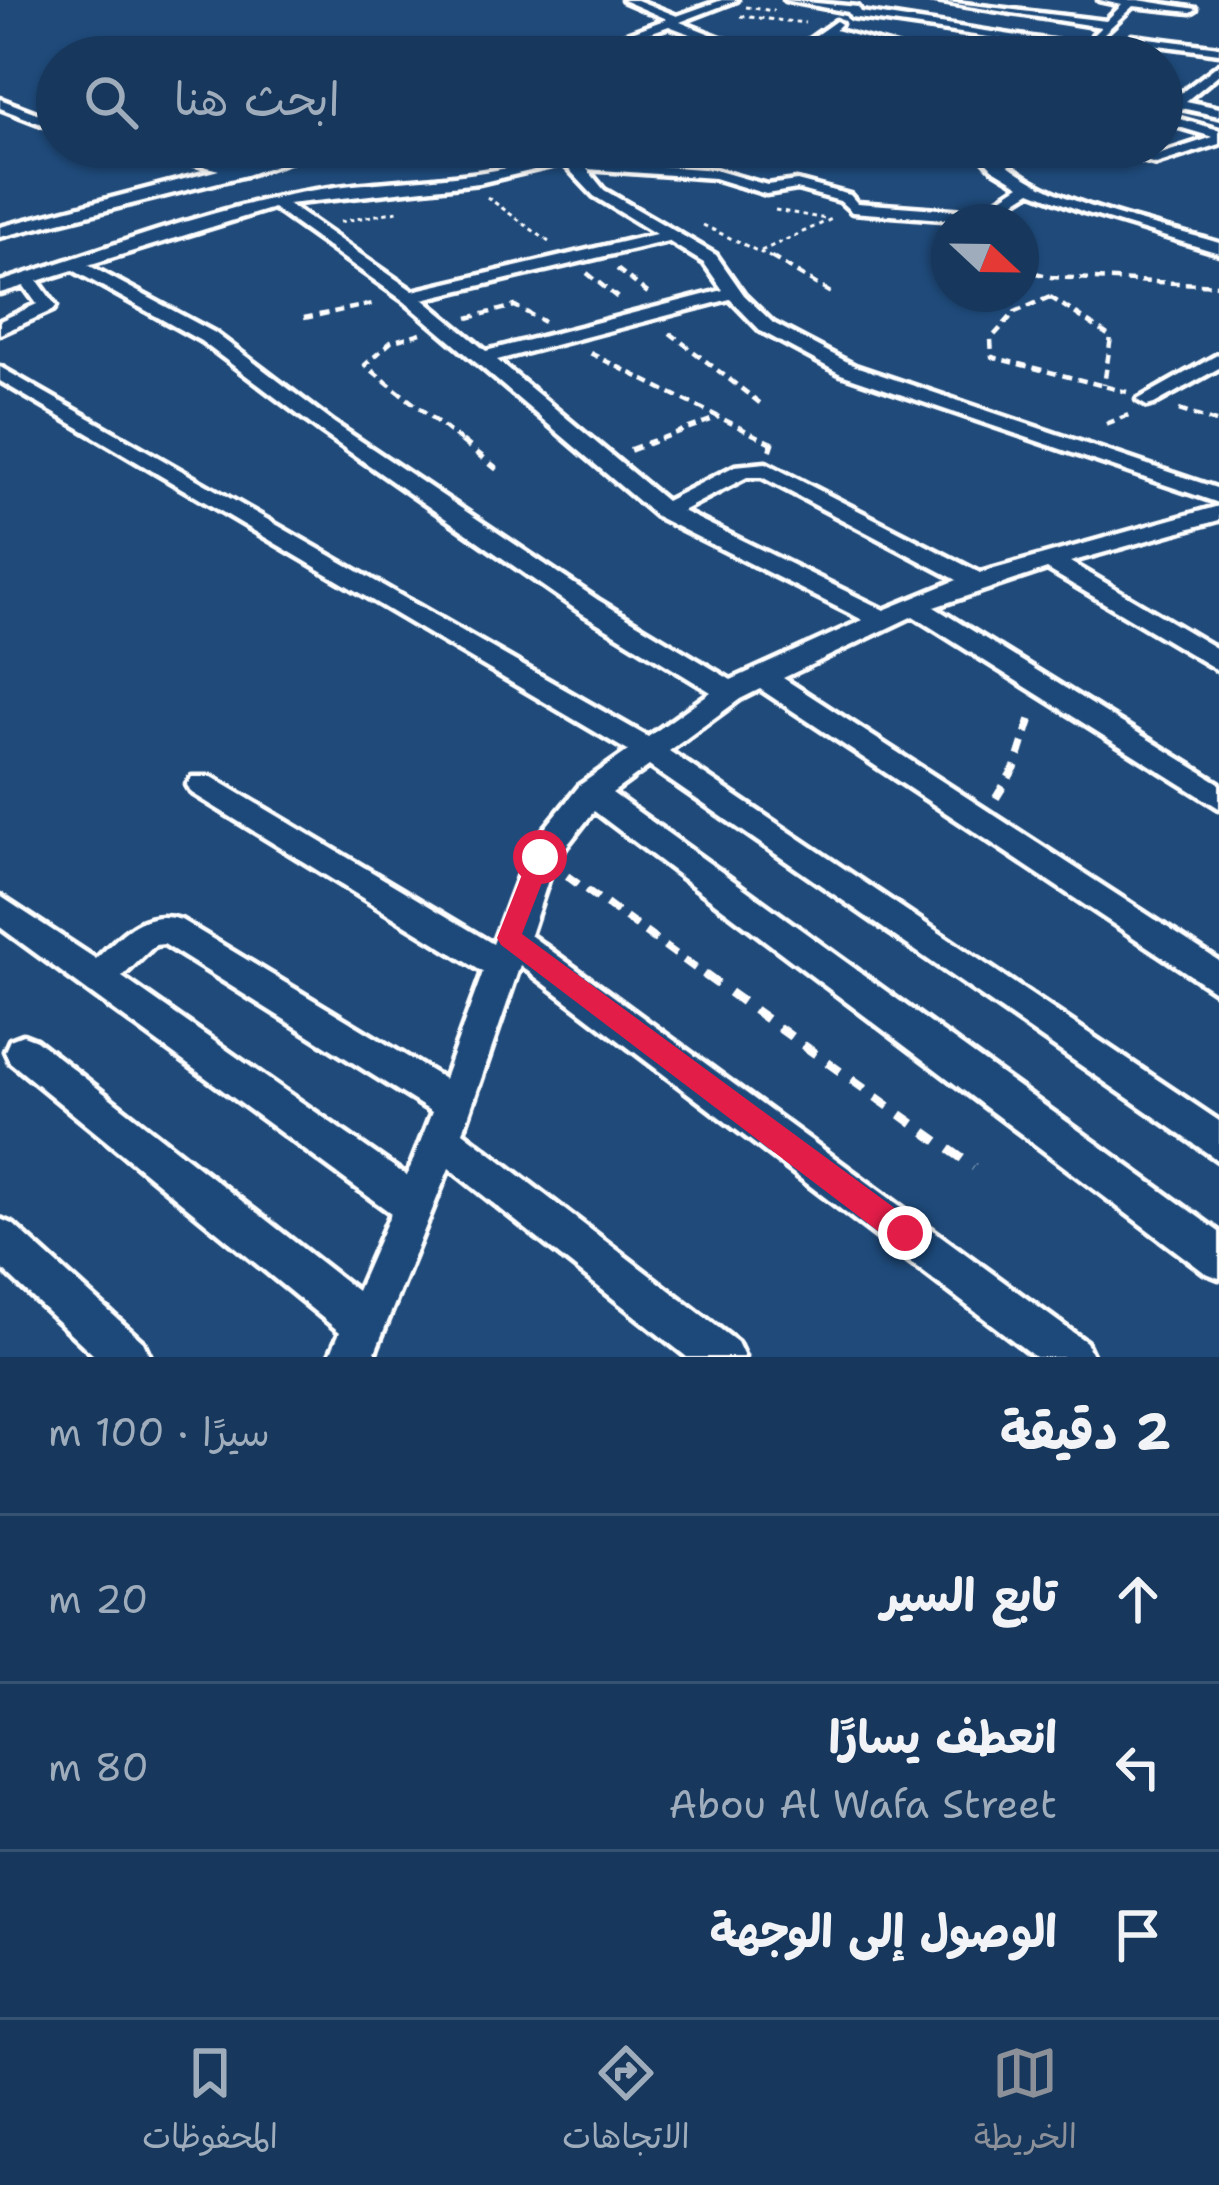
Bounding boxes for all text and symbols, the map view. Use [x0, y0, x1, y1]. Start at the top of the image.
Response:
search box [36, 36, 1183, 168]
icon: search [78, 69, 144, 135]
text: ابحث هنا [174, 69, 340, 129]
north arrow [931, 204, 1039, 312]
route start [513, 830, 567, 884]
route end [878, 1206, 932, 1260]
text: 2 دقيقة [1000, 1397, 1171, 1465]
text: سيرًا · 100 m [48, 1406, 270, 1458]
text: تابع السير [881, 1565, 1057, 1625]
icon: ahead [1105, 1566, 1171, 1632]
text: 20 m [48, 1573, 148, 1625]
text: انعطف يسارًا [829, 1707, 1057, 1767]
icon: left [1105, 1734, 1171, 1800]
text: 80 m [48, 1741, 149, 1793]
text: Abou Al Wafa Street [669, 1778, 1057, 1830]
text: الوصول إلى الوجهة [710, 1901, 1057, 1961]
icon: arrive [1105, 1902, 1171, 1968]
tab: المحفوظات [142, 2040, 278, 2166]
tab: الاتجاهات [562, 2040, 690, 2166]
tab: الخريطة [974, 2040, 1077, 2166]

